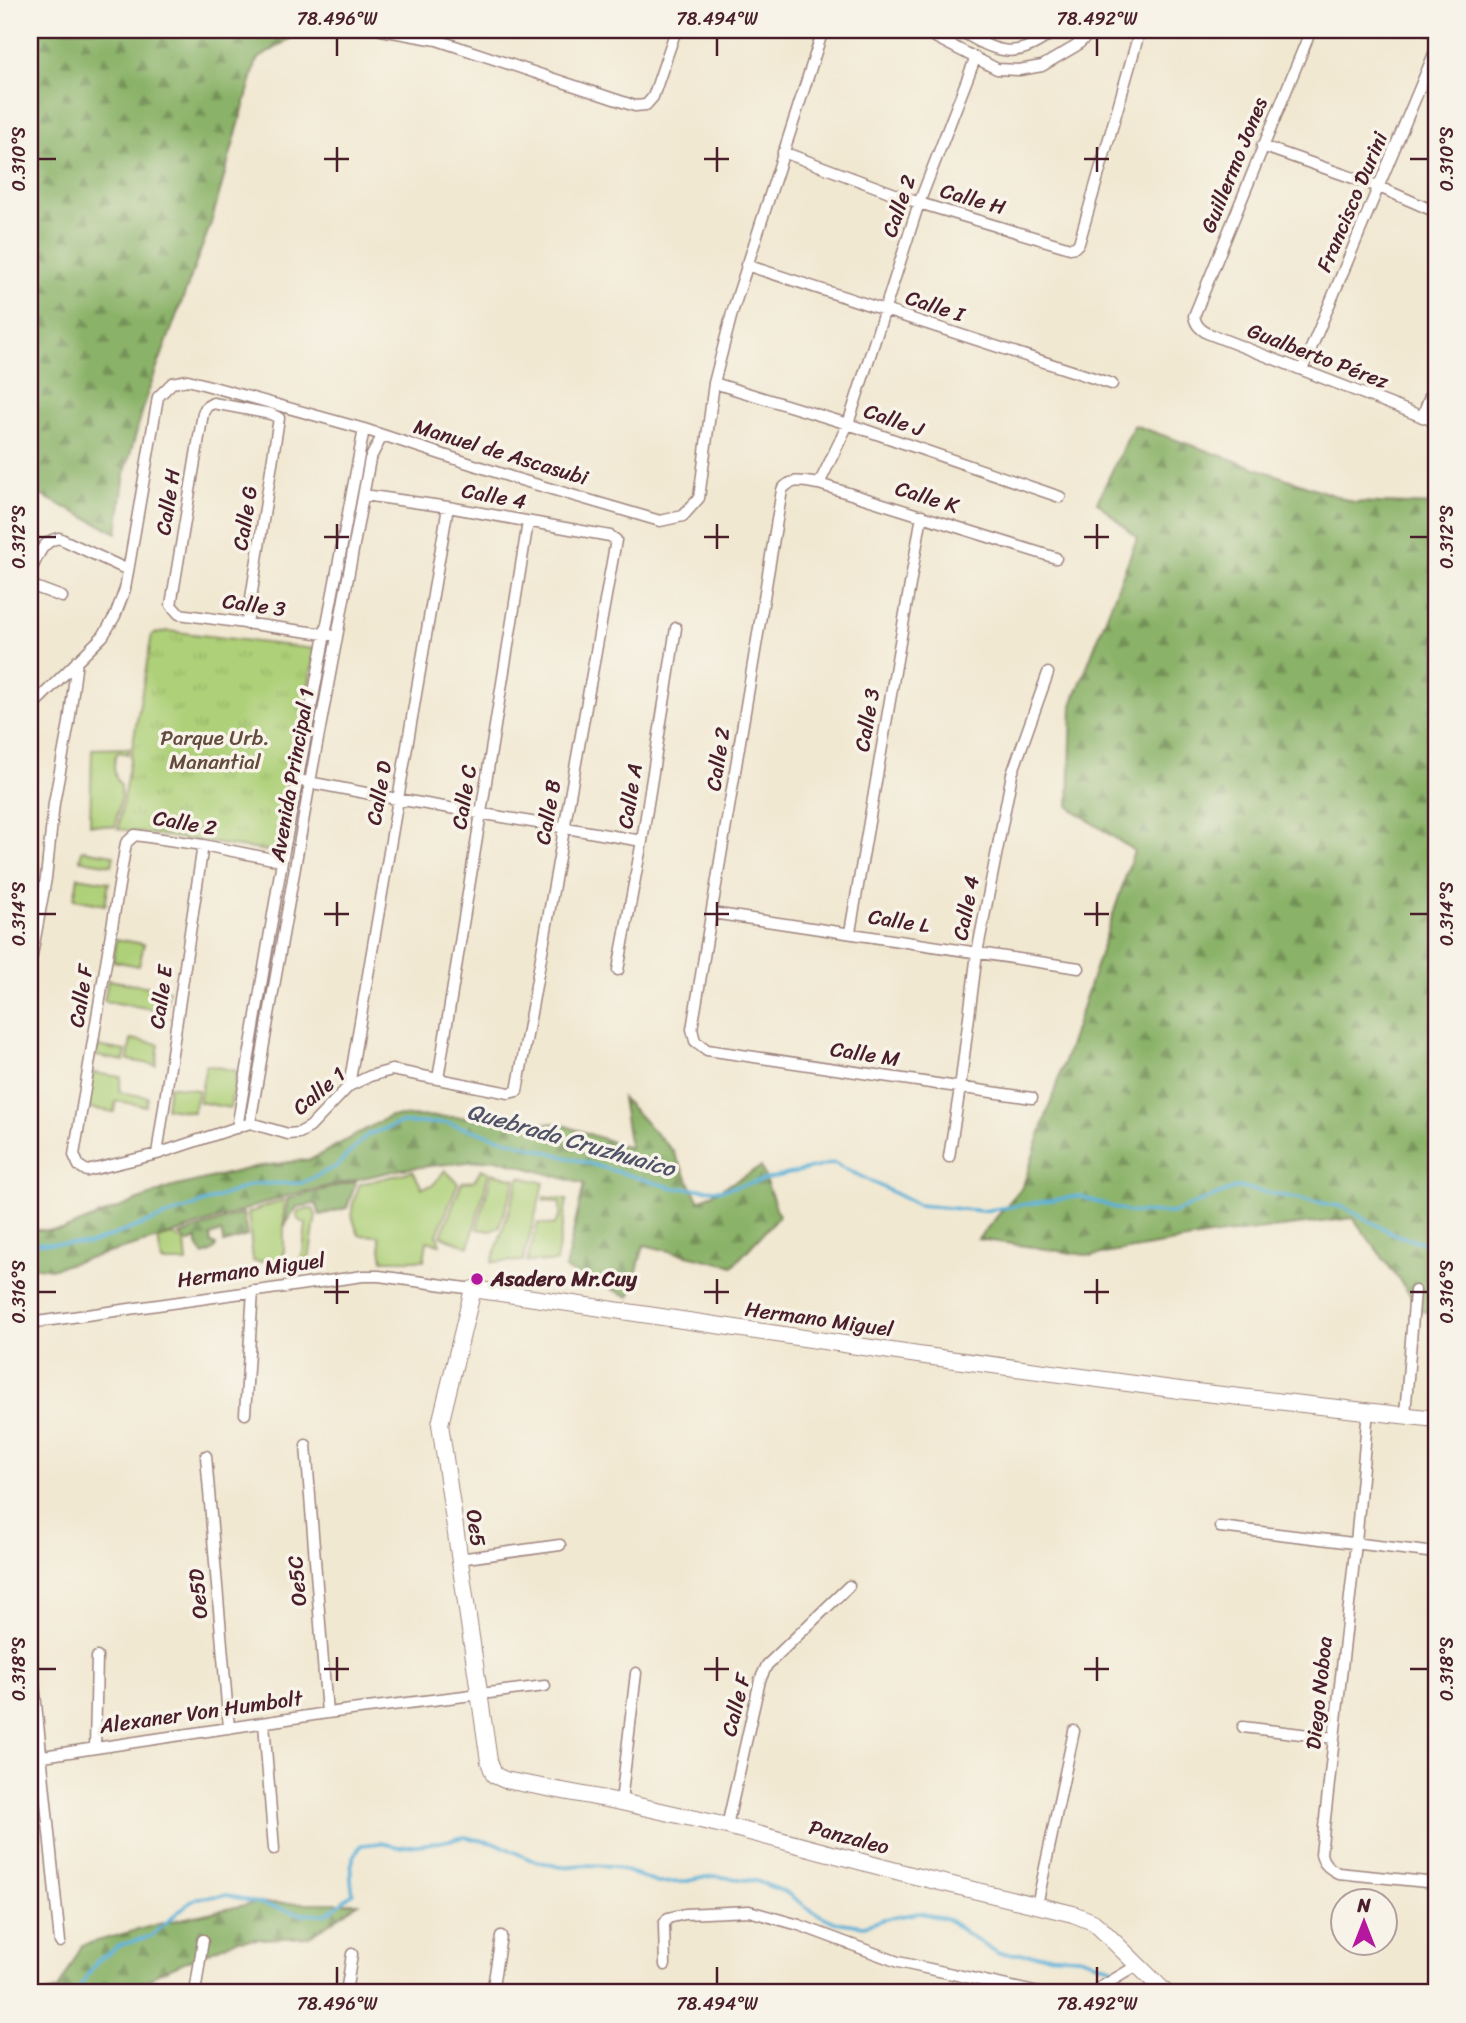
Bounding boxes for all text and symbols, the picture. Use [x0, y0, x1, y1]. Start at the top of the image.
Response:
text: 78.496°W [297, 3, 378, 35]
text: 78.494°W [676, 3, 759, 35]
text: 78.492°W [1057, 3, 1139, 35]
street label: Guillermo Jones [1189, 91, 1279, 239]
street label: Francisco Durini [1305, 125, 1399, 278]
text: 0.310°S [3, 127, 35, 191]
text: 0.310°S [1431, 127, 1463, 191]
street label: Calle 2 [871, 170, 927, 242]
street label: Calle H [936, 172, 1010, 226]
street label: Calle I [901, 279, 971, 334]
street label: Gualberto Pérez [1242, 312, 1394, 400]
street label: Calle J [859, 392, 930, 448]
street label: Manuel de Ascasubi [409, 407, 594, 497]
street label: Calle H [144, 466, 192, 538]
street label: Calle K [891, 469, 965, 525]
street label: Calle 4 [458, 471, 530, 521]
street label: Calle G [221, 483, 269, 553]
text: 0.312°S [3, 505, 35, 569]
text: 0.312°S [1431, 505, 1463, 569]
street label: Calle 3 [220, 582, 288, 628]
street label: Avenida Principal 1 [258, 685, 326, 866]
street label: Calle 3 [843, 685, 891, 755]
park label: Parque Urb. Manantial [160, 719, 270, 781]
street label: Calle 2 [694, 724, 742, 794]
street label: Calle D [355, 758, 403, 828]
street label: Calle A [606, 761, 654, 831]
street label: Calle C [440, 762, 488, 832]
street label: Calle B [524, 777, 572, 847]
street label: Calle 2 [150, 799, 220, 847]
street label: Calle 4 [941, 872, 991, 944]
text: 0.314°S [3, 882, 35, 946]
text: 0.314°S [1431, 882, 1463, 946]
street label: Calle L [866, 897, 933, 945]
street label: Calle F [57, 960, 105, 1030]
street label: Calle E [138, 962, 184, 1031]
street label: Calle M [828, 1030, 902, 1078]
street label: Calle 1 [283, 1057, 355, 1125]
water label: Quebrada Cruzhuaico [462, 1091, 681, 1190]
street label: Hermano Miguel [175, 1241, 328, 1299]
text: 0.316°S [3, 1260, 35, 1324]
place label: Asadero Mr.Cuy [490, 1260, 638, 1298]
text: 0.316°S [1431, 1260, 1463, 1324]
marker: Asadero Mr.Cuy [469, 1271, 485, 1287]
street label: Hermano Miguel [743, 1290, 896, 1348]
street label: Oe5 [455, 1507, 497, 1549]
street label: Oe5C [276, 1554, 318, 1608]
street label: Oe5D [177, 1567, 219, 1620]
street label: Diego Noboa [1294, 1634, 1344, 1751]
text: 0.318°S [3, 1637, 35, 1701]
text: 0.318°S [1431, 1637, 1463, 1701]
street label: Calle F [710, 1668, 762, 1740]
street label: Alexaner Von Humbolt [96, 1679, 306, 1745]
street label: Panzaleo [805, 1808, 894, 1866]
north arrow [1330, 1886, 1400, 1956]
text: N [1356, 1889, 1371, 1922]
text: 78.496°W [297, 1988, 378, 2020]
text: 78.494°W [676, 1988, 759, 2020]
text: 78.492°W [1057, 1988, 1139, 2020]

